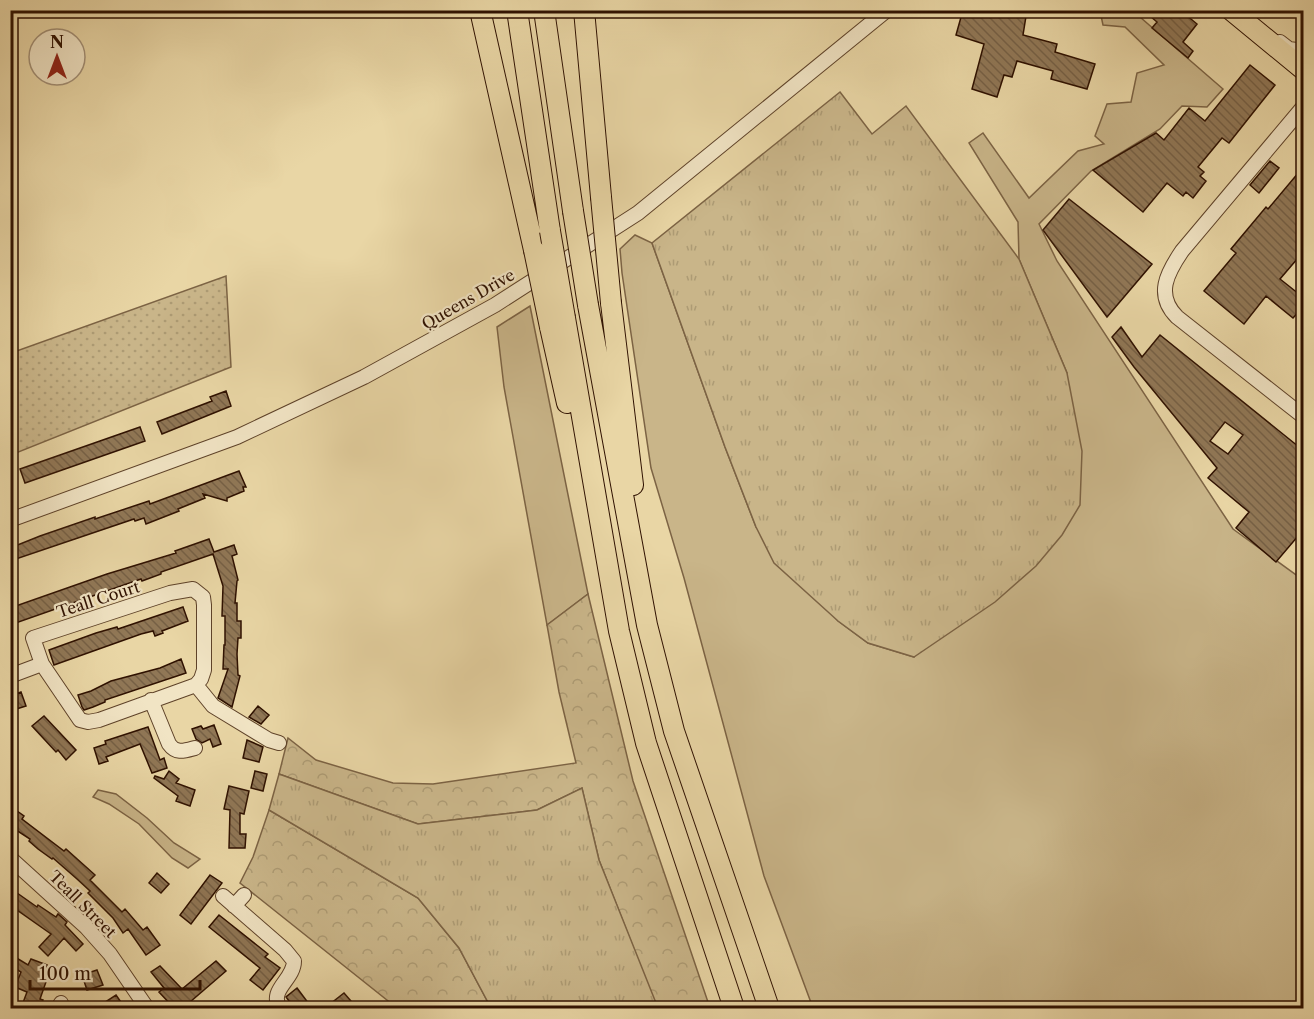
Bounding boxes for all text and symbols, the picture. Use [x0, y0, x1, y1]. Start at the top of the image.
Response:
north arrow [27, 27, 87, 87]
text: N [50, 32, 64, 52]
street label: Queens Drive [418, 264, 518, 334]
street label: Teall Court [54, 576, 142, 622]
street label: Teall Street [45, 866, 121, 942]
scale bar [30, 953, 200, 991]
text: 100 m [39, 963, 91, 985]

